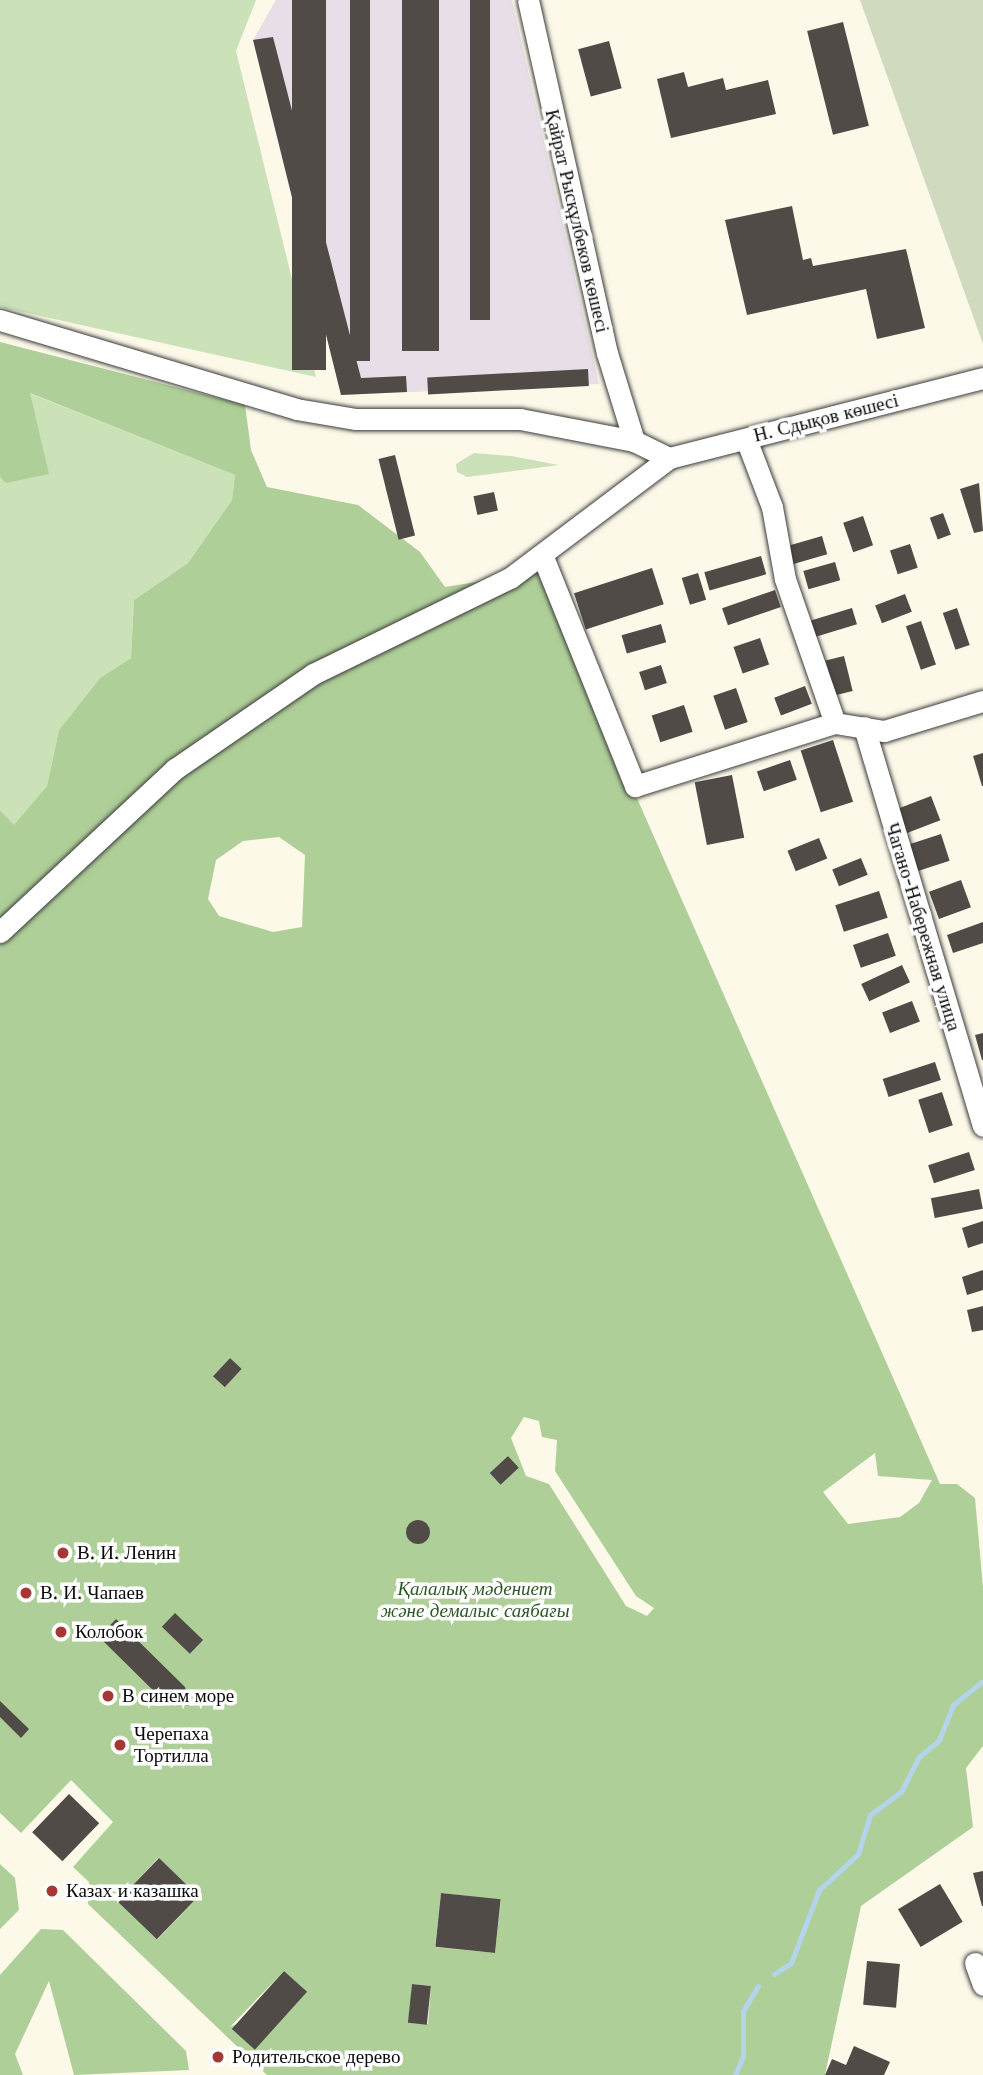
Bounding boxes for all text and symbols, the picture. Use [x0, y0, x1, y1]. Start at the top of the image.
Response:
street label: Қайрат Рысқұлбеков көшесі [540, 107, 614, 335]
street label: Н. Сдықов көшесі [751, 389, 901, 447]
street label: Чагано-Набережная улица [880, 820, 966, 1034]
place label: В. И. Ленин [77, 1542, 176, 1564]
marker: В. И. Ленин [55, 1545, 71, 1561]
park label: Қалалық мәдениет және демалыс саябағы [380, 1578, 570, 1622]
place label: В. И. Чапаев [40, 1582, 144, 1604]
marker: В. И. Чапаев [18, 1585, 34, 1601]
place label: Колобок [75, 1621, 143, 1643]
marker: Колобок [53, 1624, 69, 1640]
place label: В синем море [122, 1685, 234, 1707]
marker: В синем море [100, 1688, 116, 1704]
place label: Черепаха Тортилла [134, 1723, 209, 1767]
marker: Черепаха Тортилла [112, 1737, 128, 1753]
place label: Казах и казашка [66, 1880, 199, 1902]
marker: Казах и казашка [44, 1883, 60, 1899]
place label: Родительское дерево [232, 2046, 400, 2068]
marker: Родительское дерево [210, 2049, 226, 2065]

